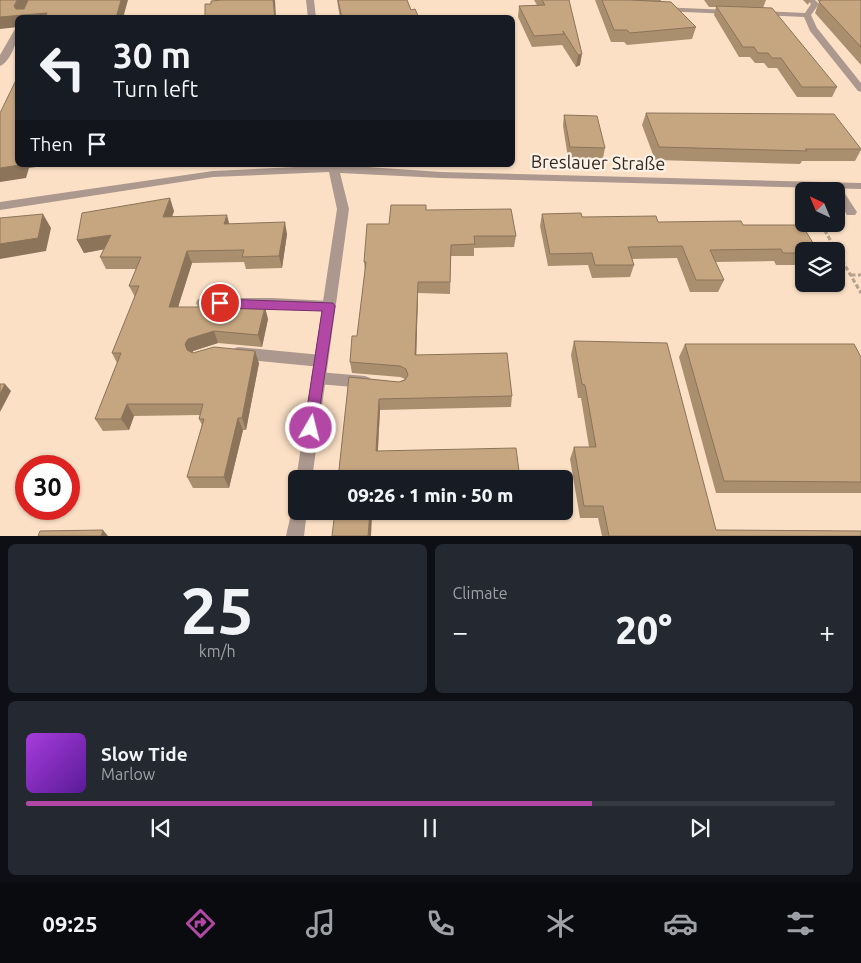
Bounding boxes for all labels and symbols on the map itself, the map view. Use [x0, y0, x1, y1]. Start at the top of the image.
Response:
street label: Breslauer Straße [531, 151, 665, 173]
north arrow [795, 182, 845, 232]
pin [199, 282, 241, 324]
position arrow [284, 401, 336, 453]
speed limit sign: 30 [15, 455, 80, 520]

